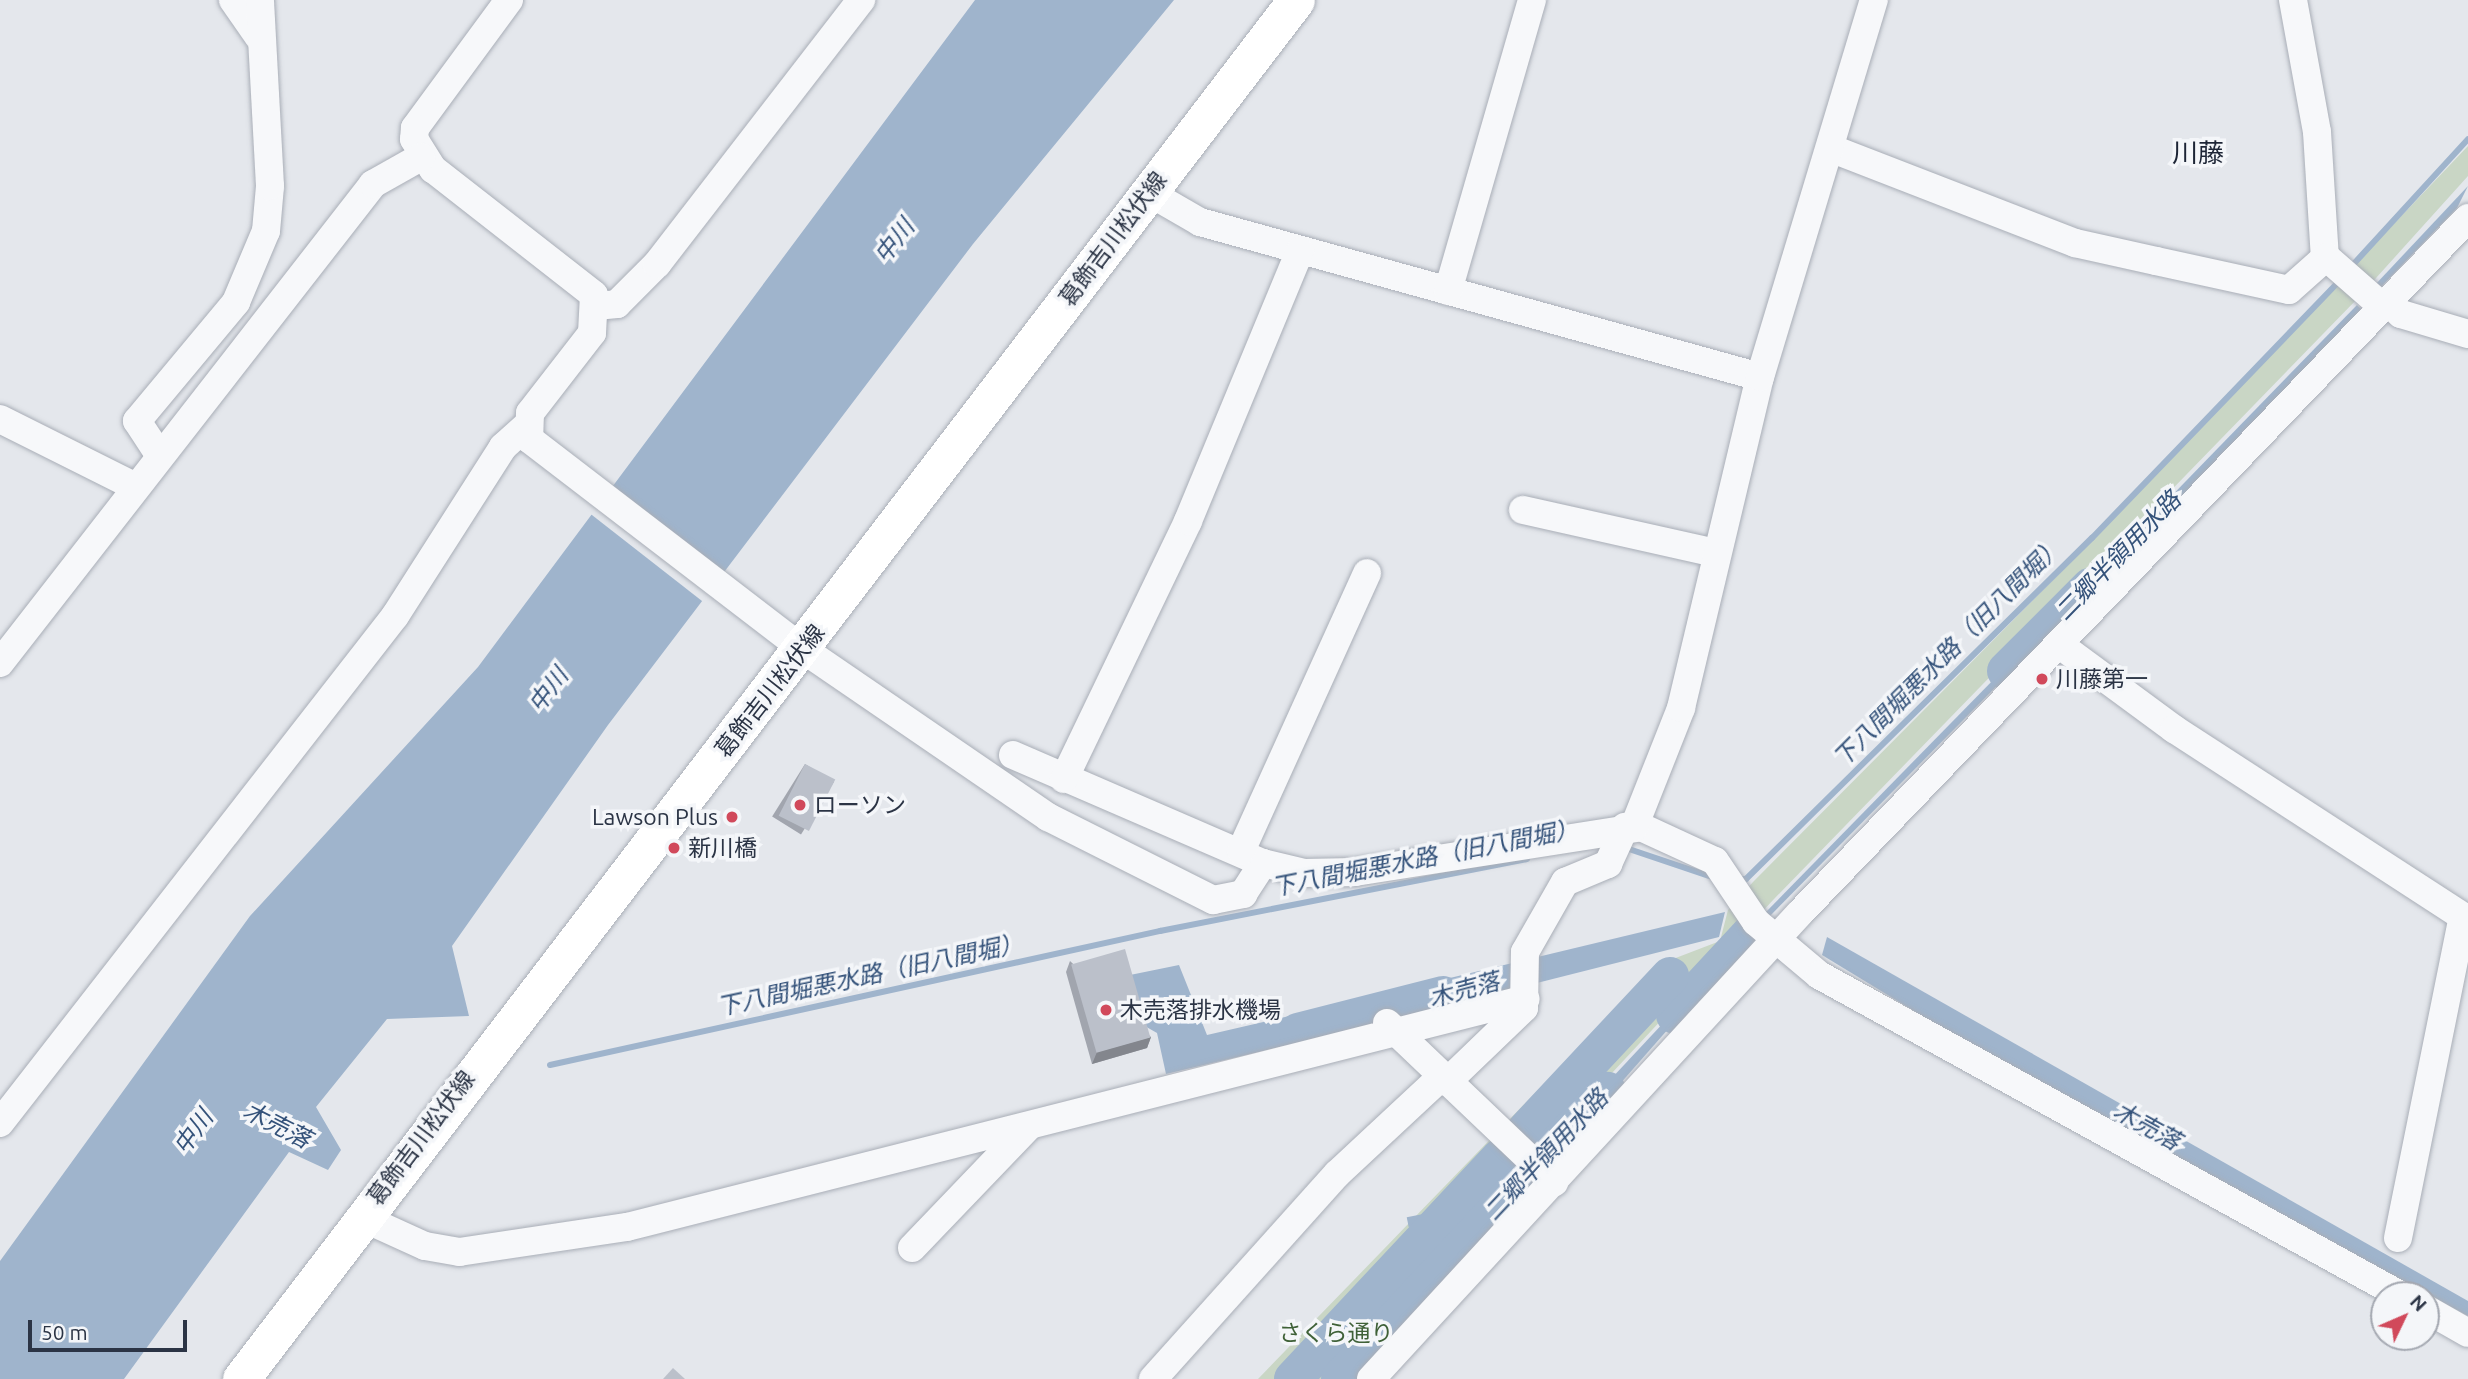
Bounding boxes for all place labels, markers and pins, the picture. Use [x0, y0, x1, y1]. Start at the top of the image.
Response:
place label: 川藤第一 [2056, 665, 2148, 693]
marker: 川藤第一 [2034, 671, 2050, 687]
place label: ローソン [814, 791, 906, 819]
marker: ローソン [792, 797, 808, 813]
place label: Lawson Plus [592, 803, 718, 831]
marker: Lawson Plus [724, 809, 740, 825]
place label: 新川橋 [688, 834, 757, 862]
marker: 新川橋 [666, 840, 682, 856]
place label: 木売落排水機場 [1120, 996, 1281, 1024]
marker: 木売落排水機場 [1098, 1002, 1114, 1018]

